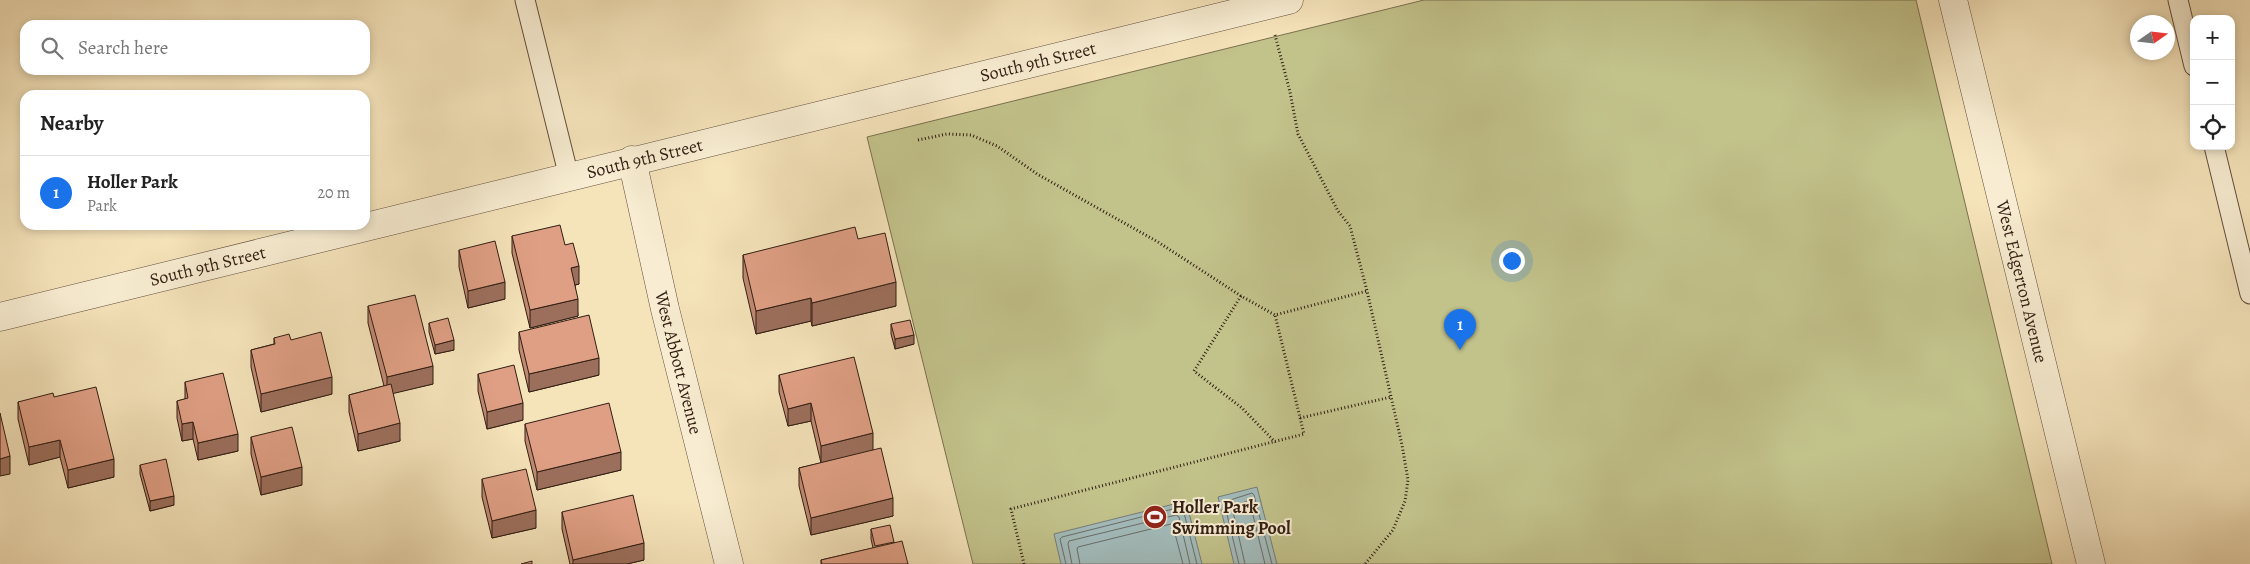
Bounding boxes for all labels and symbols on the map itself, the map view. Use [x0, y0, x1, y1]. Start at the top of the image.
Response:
north arrow [2130, 15, 2175, 60]
street label: South 9th Street [978, 36, 1099, 88]
street label: South 9th Street [584, 133, 705, 184]
street label: West Edgerton Avenue [1990, 197, 2053, 365]
street label: South 9th Street [147, 240, 268, 292]
your location [1499, 248, 1525, 274]
street label: West Abbott Avenue [649, 288, 708, 437]
pin: 1 [1444, 309, 1476, 350]
place label: Holler Park Swimming Pool [1172, 495, 1291, 540]
sports icon: Holler Park Swimming Pool [1142, 504, 1168, 530]

